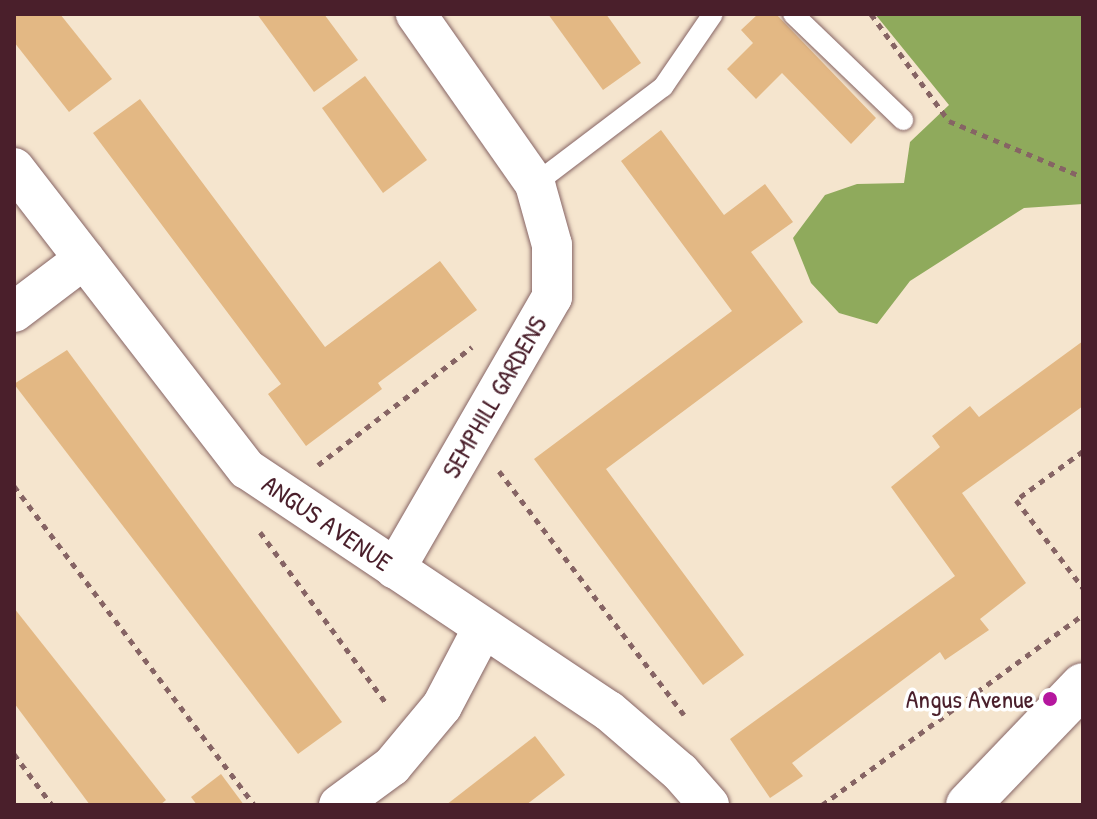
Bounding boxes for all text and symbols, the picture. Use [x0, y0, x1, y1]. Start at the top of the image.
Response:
street label: SEMPHILL GARDENS [435, 311, 553, 483]
street label: ANGUS AVENUE [256, 468, 398, 578]
place label: Angus Avenue [906, 683, 1034, 715]
marker: Angus Avenue [1041, 690, 1059, 708]

